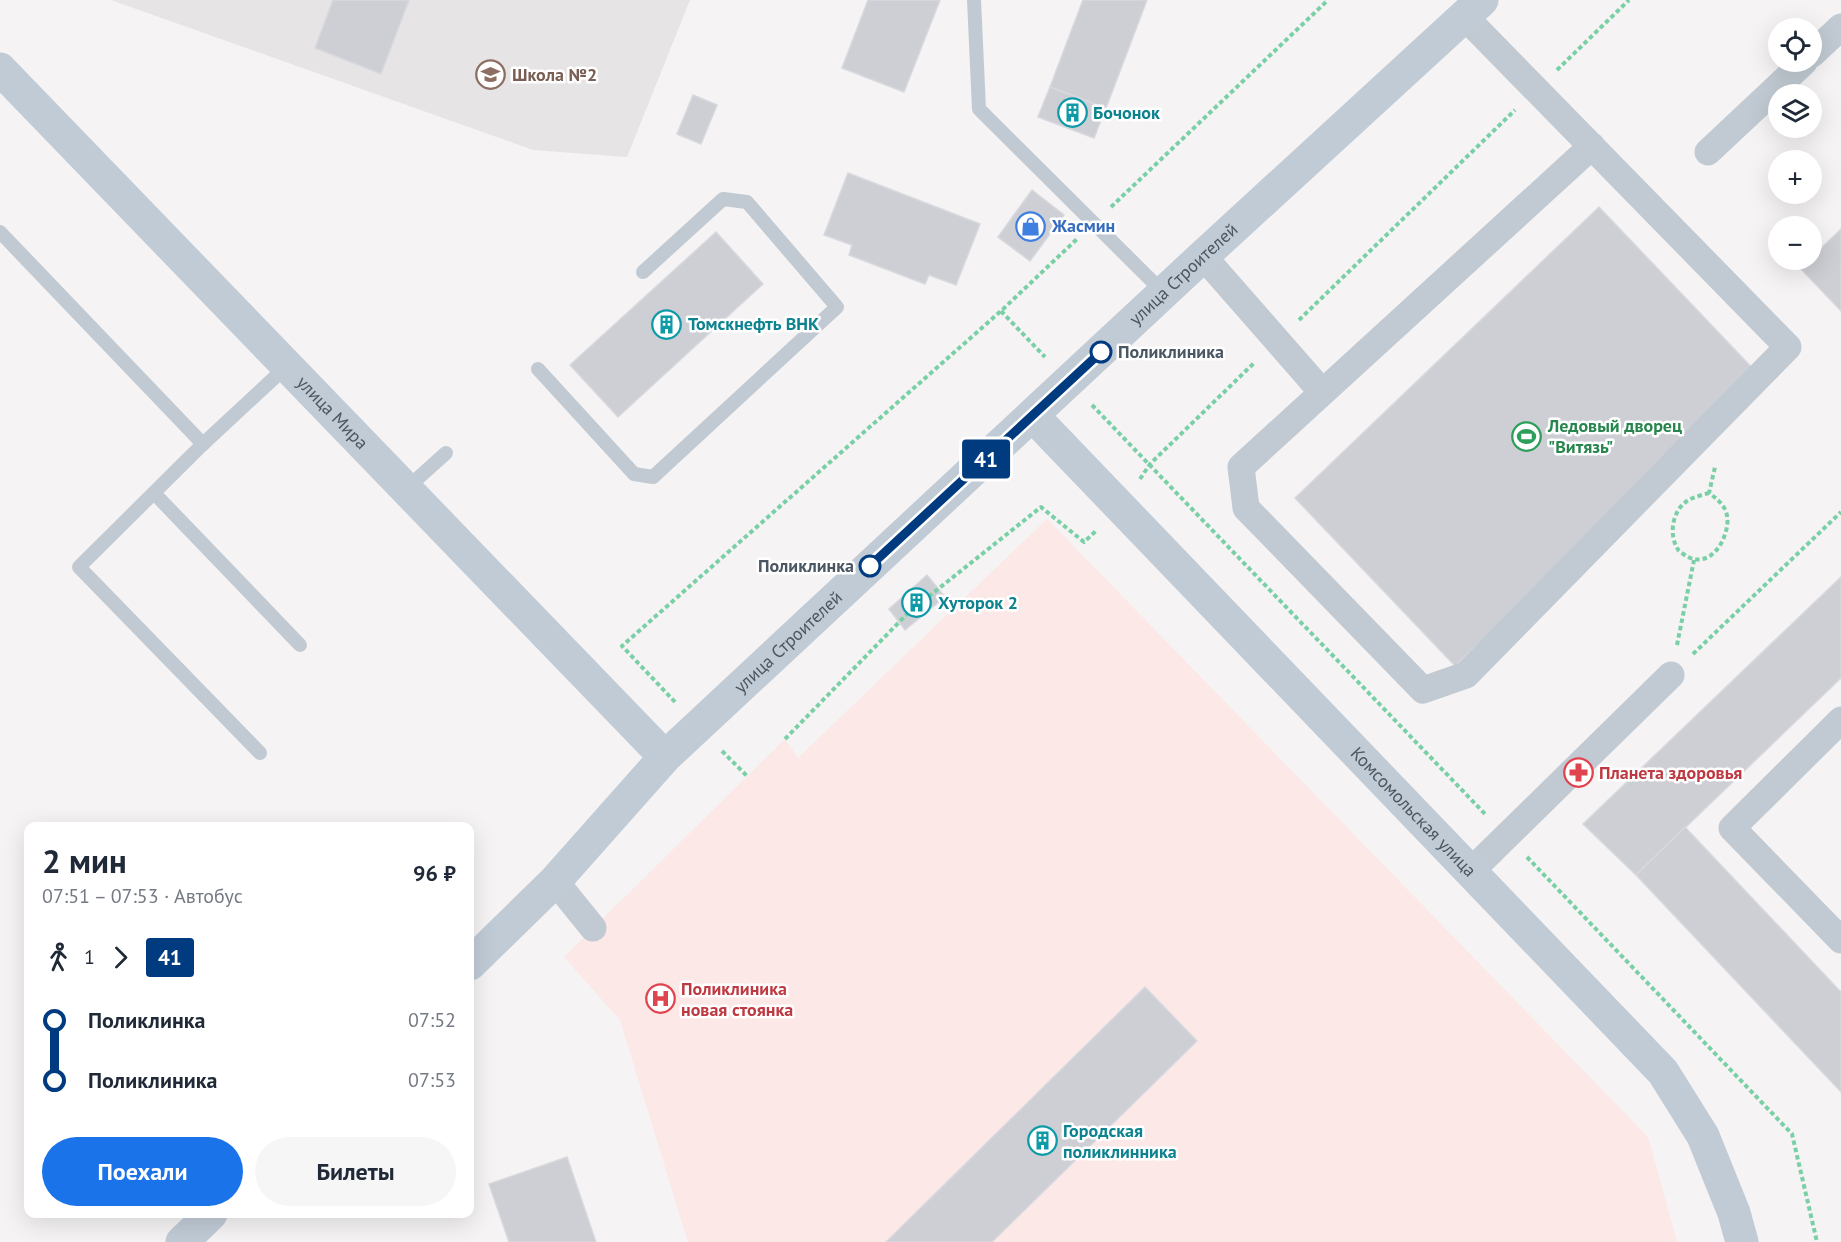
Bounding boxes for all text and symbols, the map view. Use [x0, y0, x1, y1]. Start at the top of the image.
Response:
map controls [1768, 18, 1822, 270]
button: locate [1768, 18, 1822, 72]
school or university icon: Школа №2 [475, 59, 507, 91]
place label: Школа №2 [512, 63, 597, 86]
button: layers [1768, 84, 1822, 138]
building icon: Бочонок [1056, 97, 1088, 129]
place label: Бочонок [1093, 101, 1160, 124]
button: + [1768, 150, 1822, 204]
shop icon: Жасмин [1015, 210, 1047, 242]
place label: Жасмин [1051, 214, 1115, 237]
button: − [1768, 216, 1822, 270]
street label: улица Строителей [1124, 218, 1242, 330]
building icon: Томскнефть ВНК [651, 308, 683, 340]
place label: Томскнефть ВНК [688, 312, 819, 335]
place label: Поликлиника [1118, 340, 1224, 363]
marker: Поликлиника [1090, 341, 1112, 363]
street label: улица Мира [292, 371, 373, 454]
place label: Ледовый дворец "Витязь" [1547, 414, 1682, 458]
sports icon: Ледовый дворец "Витязь" [1511, 420, 1543, 452]
line badge: 41 [959, 440, 1013, 478]
text: 41 [974, 446, 998, 473]
place label: Поликлинка [758, 554, 854, 577]
marker: Поликлинка [859, 555, 881, 577]
street label: улица Строителей [729, 586, 847, 698]
building icon: Хуторок 2 [901, 587, 933, 619]
place label: Хуторок 2 [938, 591, 1018, 614]
street label: Комсомольская улица [1346, 742, 1481, 882]
pharmacy icon: Планета здоровья [1562, 757, 1594, 789]
place label: Планета здоровья [1599, 761, 1742, 784]
text: 2 мин [42, 839, 127, 882]
text: 96 ₽ [413, 859, 456, 887]
text: 07:51 – 07:53 · Автобус [42, 883, 243, 909]
icon: walk [42, 941, 75, 974]
icon: forward [104, 941, 137, 974]
text: 1 [84, 944, 95, 970]
text: 41 [158, 944, 182, 971]
place label: Поликлиника новая стоянка [681, 977, 793, 1021]
hospital icon: Поликлиника новая стоянка [644, 983, 676, 1015]
text: Поликлинка [88, 1006, 205, 1034]
text: 07:52 [408, 1007, 456, 1033]
text: Поликлиника [88, 1066, 217, 1094]
text: 07:53 [408, 1067, 456, 1093]
place label: Городская поликлинника [1063, 1119, 1177, 1163]
building icon: Городская поликлинника [1026, 1125, 1058, 1157]
button: Поехали [42, 1137, 243, 1206]
button: Билеты [255, 1137, 456, 1206]

